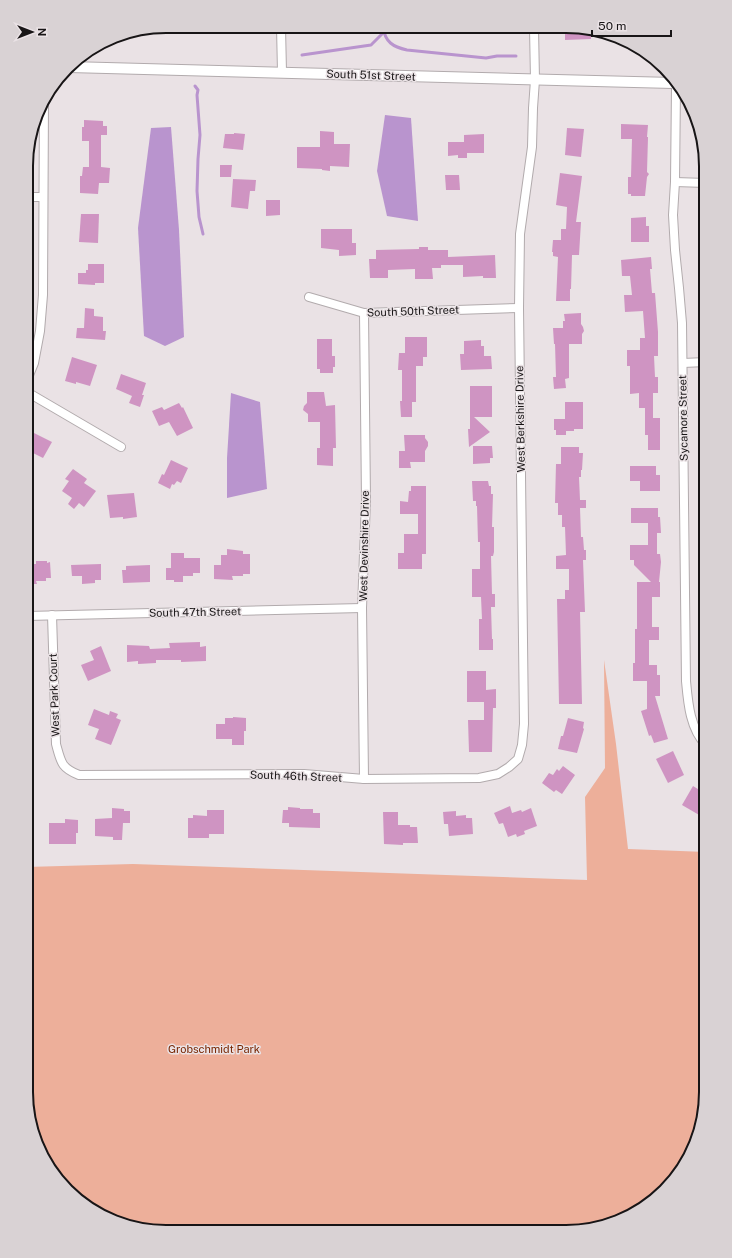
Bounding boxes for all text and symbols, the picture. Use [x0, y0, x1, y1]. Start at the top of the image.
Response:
north arrow [12, 12, 52, 52]
scale bar [592, 12, 671, 38]
text: 50 m [598, 19, 626, 33]
text: N [36, 28, 48, 36]
street label: South 51st Street [326, 67, 416, 83]
street label: South 50th Street [367, 303, 459, 319]
street label: West Berkshire Drive [513, 366, 527, 472]
street label: Sycamore Street [676, 375, 690, 461]
street label: West Devinshire Drive [357, 490, 371, 602]
street label: South 47th Street [149, 605, 241, 619]
street label: West Park Court [47, 653, 61, 737]
street label: South 46th Street [250, 768, 342, 784]
park label: Grobschmidt Park [168, 1043, 260, 1055]

